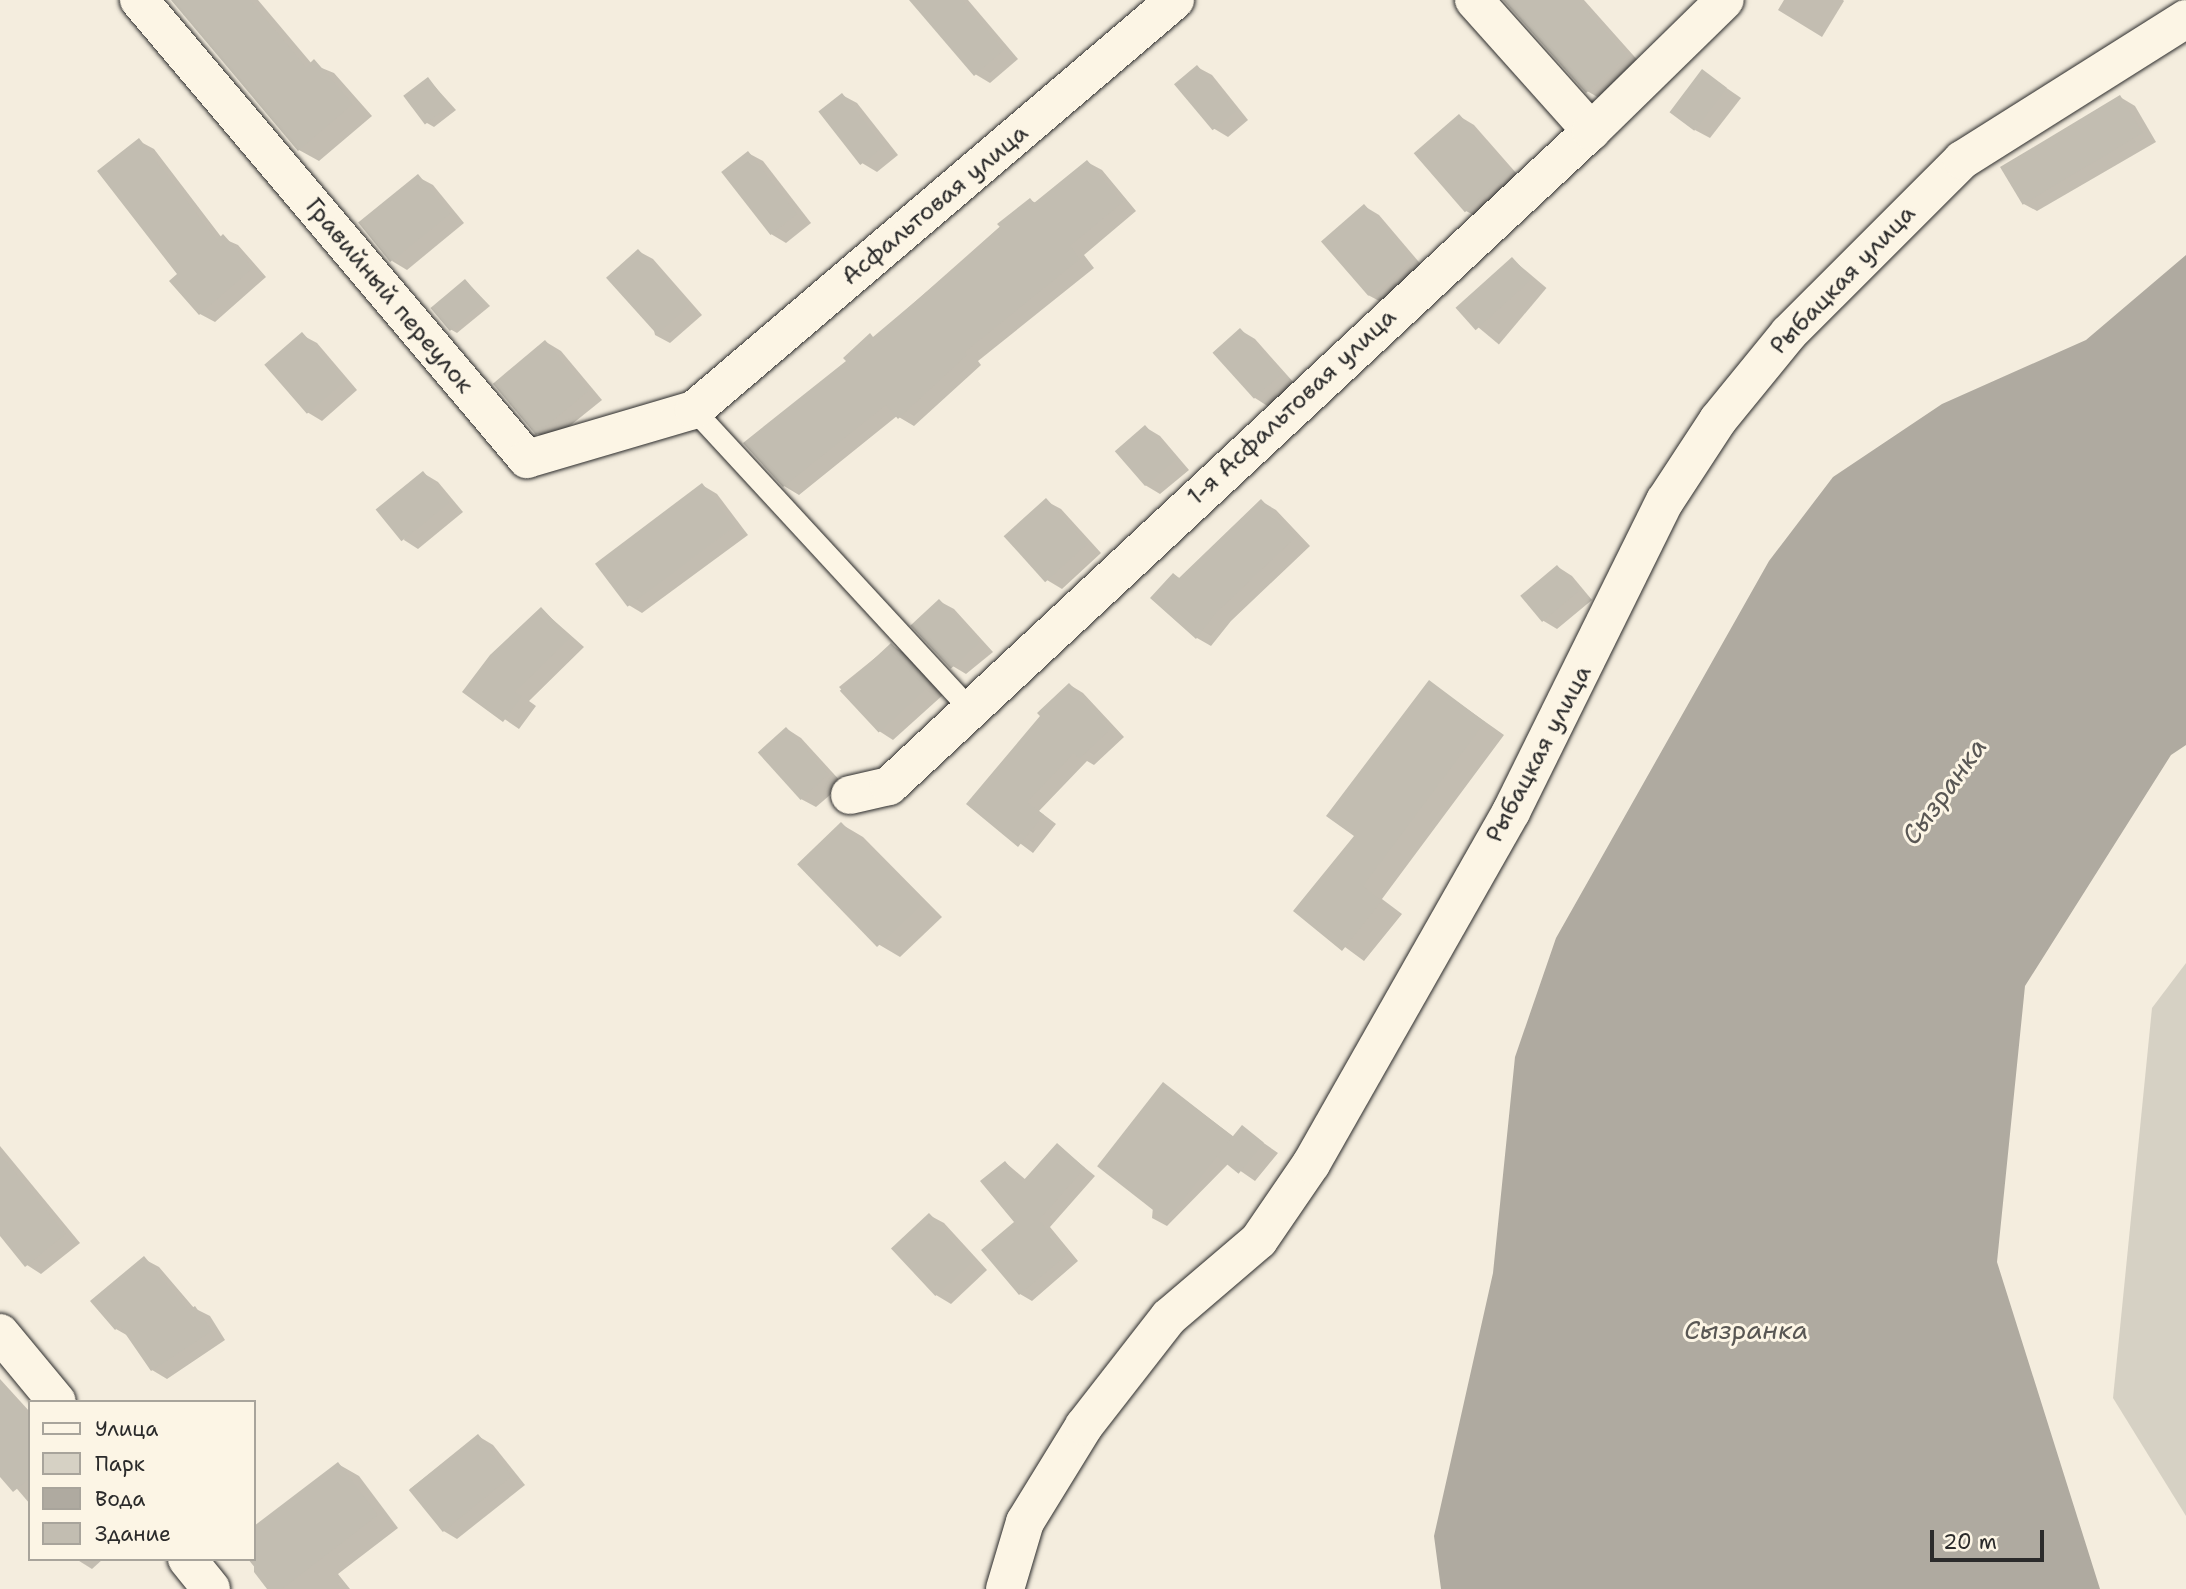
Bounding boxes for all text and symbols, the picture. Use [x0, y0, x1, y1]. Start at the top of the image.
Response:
street label: Асфальтовая улица [836, 119, 1034, 291]
street label: Гравийный переулок [299, 193, 479, 399]
street label: Рыбацкая улица [1764, 199, 1922, 361]
street label: 1-я Асфальтовая улица [1182, 303, 1402, 511]
street label: Рыбацкая улица [1480, 661, 1598, 847]
water label: Сызранка [1895, 732, 1993, 850]
water label: Сызранка [1684, 1314, 1808, 1346]
legend [28, 1400, 256, 1561]
text: Улица [95, 1415, 158, 1443]
text: Парк [95, 1450, 145, 1478]
text: Вода [95, 1485, 145, 1513]
scale bar [1934, 1516, 2048, 1560]
text: Здание [95, 1520, 171, 1548]
text: 20 m [1943, 1528, 1997, 1556]

